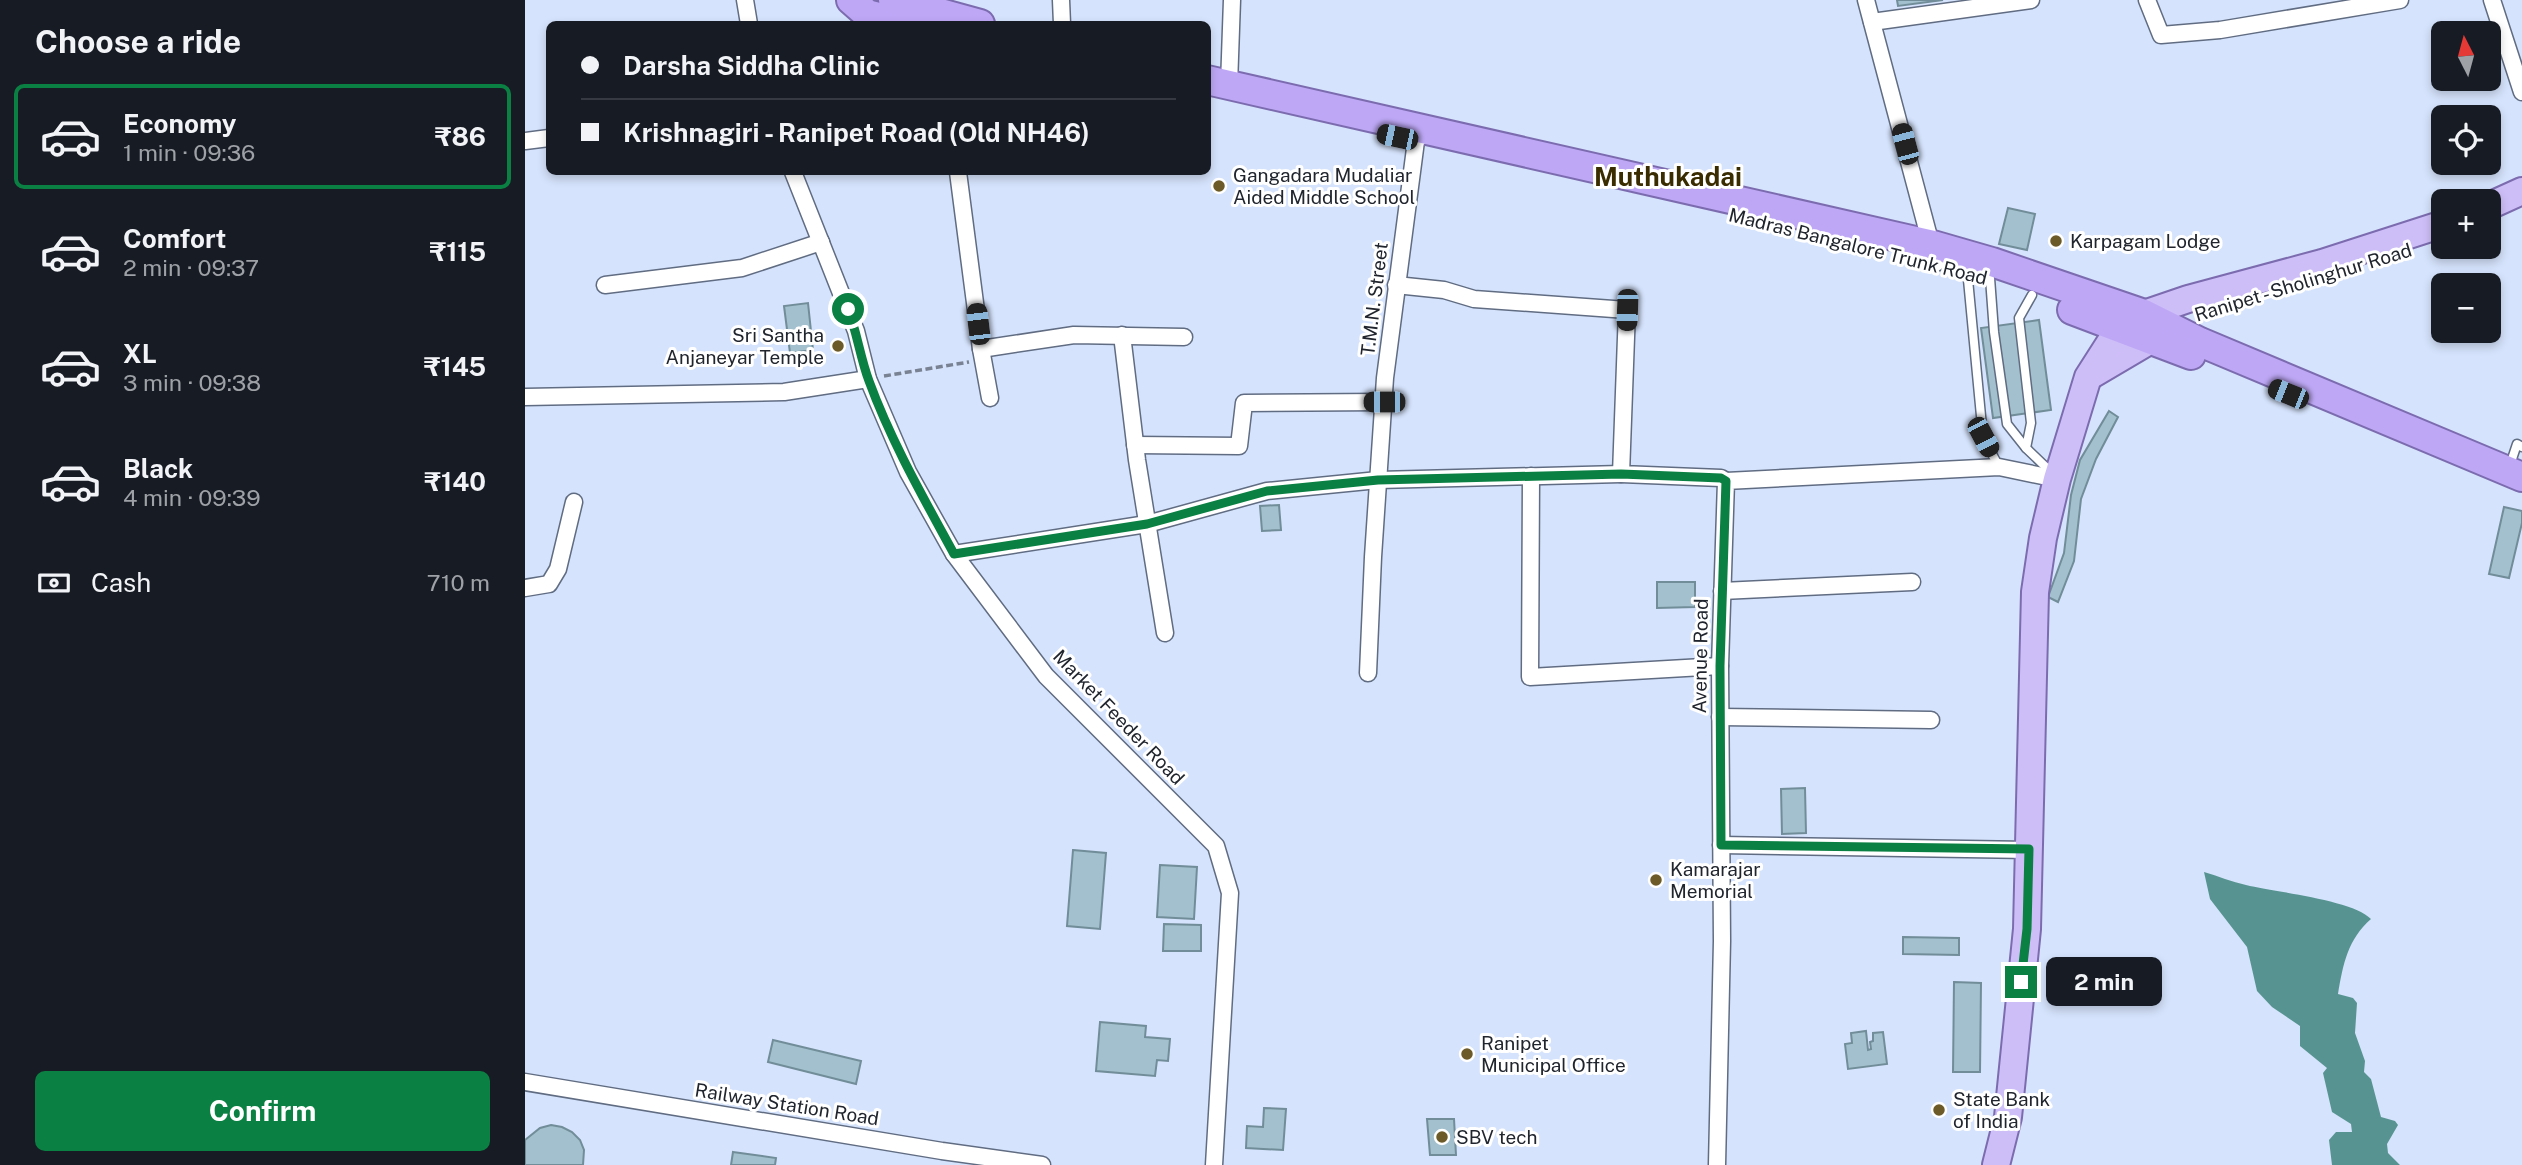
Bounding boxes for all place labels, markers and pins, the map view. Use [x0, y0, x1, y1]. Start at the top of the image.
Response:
place label: Gangadara Mudaliar Aided Middle School [1233, 164, 1415, 208]
marker: Gangadara Mudaliar Aided Middle School [1211, 178, 1227, 194]
place label: Karpagam Lodge [2070, 230, 2220, 252]
marker: Karpagam Lodge [2048, 233, 2064, 249]
place label: Sri Santha Anjaneyar Temple [665, 324, 824, 368]
marker: Sri Santha Anjaneyar Temple [830, 338, 846, 354]
place label: Kamarajar Memorial [1670, 858, 1761, 902]
marker: Kamarajar Memorial [1648, 872, 1664, 888]
place label: Ranipet Municipal Office [1481, 1032, 1626, 1076]
marker: Ranipet Municipal Office [1459, 1046, 1475, 1062]
place label: State Bank of India [1953, 1088, 2050, 1132]
marker: State Bank of India [1931, 1102, 1947, 1118]
place label: SBV tech [1456, 1126, 1537, 1148]
marker: SBV tech [1434, 1129, 1450, 1145]

